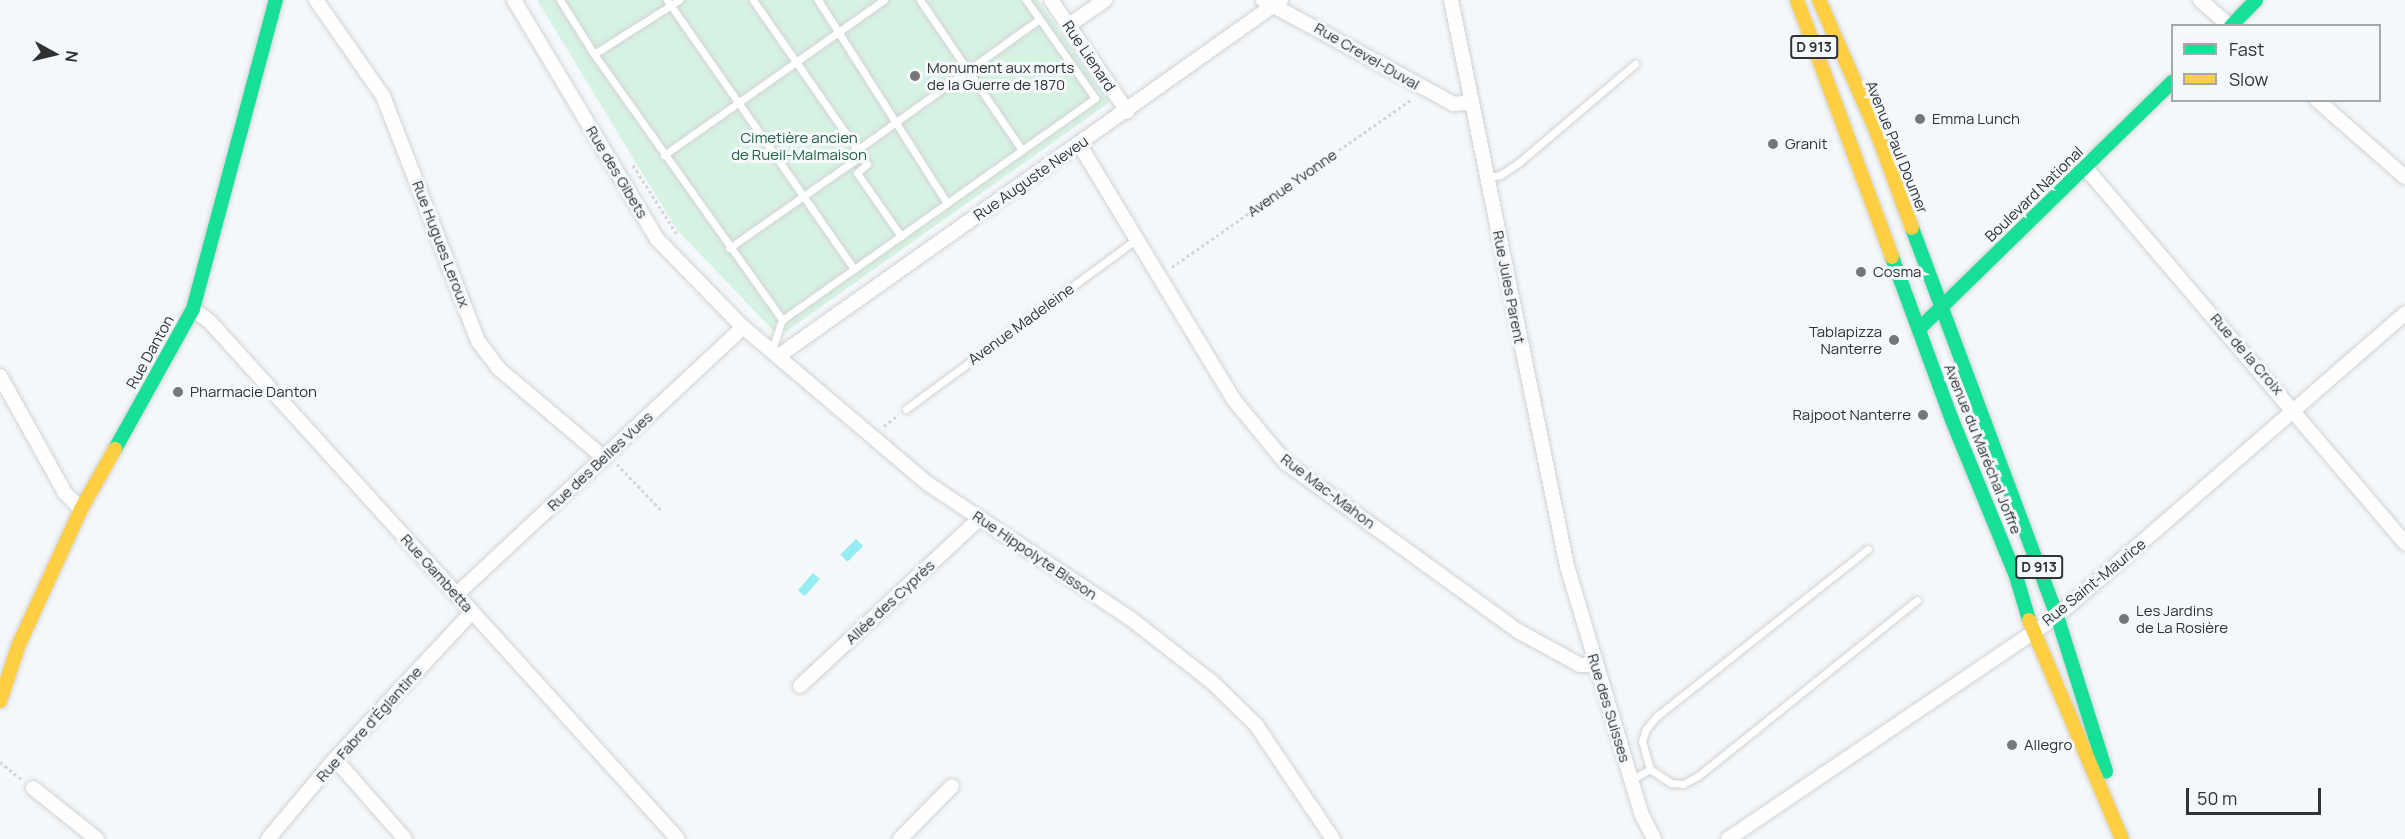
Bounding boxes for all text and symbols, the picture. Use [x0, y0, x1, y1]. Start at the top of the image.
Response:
street label: Rue Lienard [1059, 17, 1119, 95]
street label: Rue Crevel-Duval [1311, 19, 1423, 93]
north arrow [24, 24, 84, 84]
legend [2171, 24, 2381, 102]
road number: D 913 [1790, 36, 1838, 58]
text: Fast [2229, 37, 2264, 61]
text: N [60, 49, 84, 64]
place label: Monument aux morts de la Guerre de 1870 [927, 58, 1074, 93]
text: Slow [2229, 67, 2268, 91]
marker: Monument aux morts de la Guerre de 1870 [908, 69, 922, 83]
street label: Avenue Paul Doumer [1862, 78, 1932, 216]
place label: Emma Lunch [1932, 110, 2020, 128]
marker: Emma Lunch [1913, 112, 1927, 126]
street label: Rue des Gibets [582, 123, 652, 221]
park label: Cimetière ancien de Rueil-Malmaison [731, 128, 867, 163]
street label: Rue Auguste Neveu [970, 132, 1092, 224]
place label: Granit [1785, 135, 1827, 153]
marker: Granit [1766, 137, 1780, 151]
street label: Boulevard National [1981, 143, 2087, 245]
street label: Avenue Yvonne [1244, 146, 1340, 220]
street label: Rue Hugues Leroux [409, 178, 473, 310]
street label: Rue Jules Parent [1489, 229, 1529, 345]
place label: Cosma [1873, 263, 1921, 281]
marker: Cosma [1854, 265, 1868, 279]
street label: Avenue Madeleine [965, 280, 1077, 368]
street label: Rue de la Croix [2207, 310, 2287, 398]
street label: Rue Danton [123, 312, 177, 392]
place label: Tablapizza Nanterre [1809, 322, 1882, 357]
marker: Tablapizza Nanterre [1887, 333, 1901, 347]
street label: Avenue du Maréchal Joffre [1941, 361, 2025, 537]
place label: Pharmacie Danton [190, 383, 317, 401]
marker: Pharmacie Danton [171, 385, 185, 399]
place label: Rajpoot Nanterre [1792, 406, 1911, 424]
street label: Rue des Belles Vues [544, 408, 656, 514]
marker: Rajpoot Nanterre [1916, 408, 1930, 422]
street label: Rue Mac-Mahon [1277, 450, 1379, 532]
street label: Rue Hippolyte Bisson [969, 507, 1101, 603]
street label: Rue Gambetta [397, 530, 477, 616]
street label: Rue Saint-Maurice [2039, 535, 2149, 629]
street label: Allée des Cyprès [842, 556, 938, 648]
road number: D 913 [2015, 556, 2063, 578]
place label: Les Jardins de La Rosière [2136, 601, 2228, 636]
marker: Les Jardins de La Rosière [2117, 612, 2131, 626]
street label: Rue des Suisses [1584, 651, 1634, 765]
street label: Rue Fabre d'Églantine [312, 663, 426, 785]
place label: Allegro [2024, 736, 2072, 754]
marker: Allegro [2005, 738, 2019, 752]
scale bar [2189, 776, 2324, 814]
text: 50 m [2197, 786, 2237, 810]

